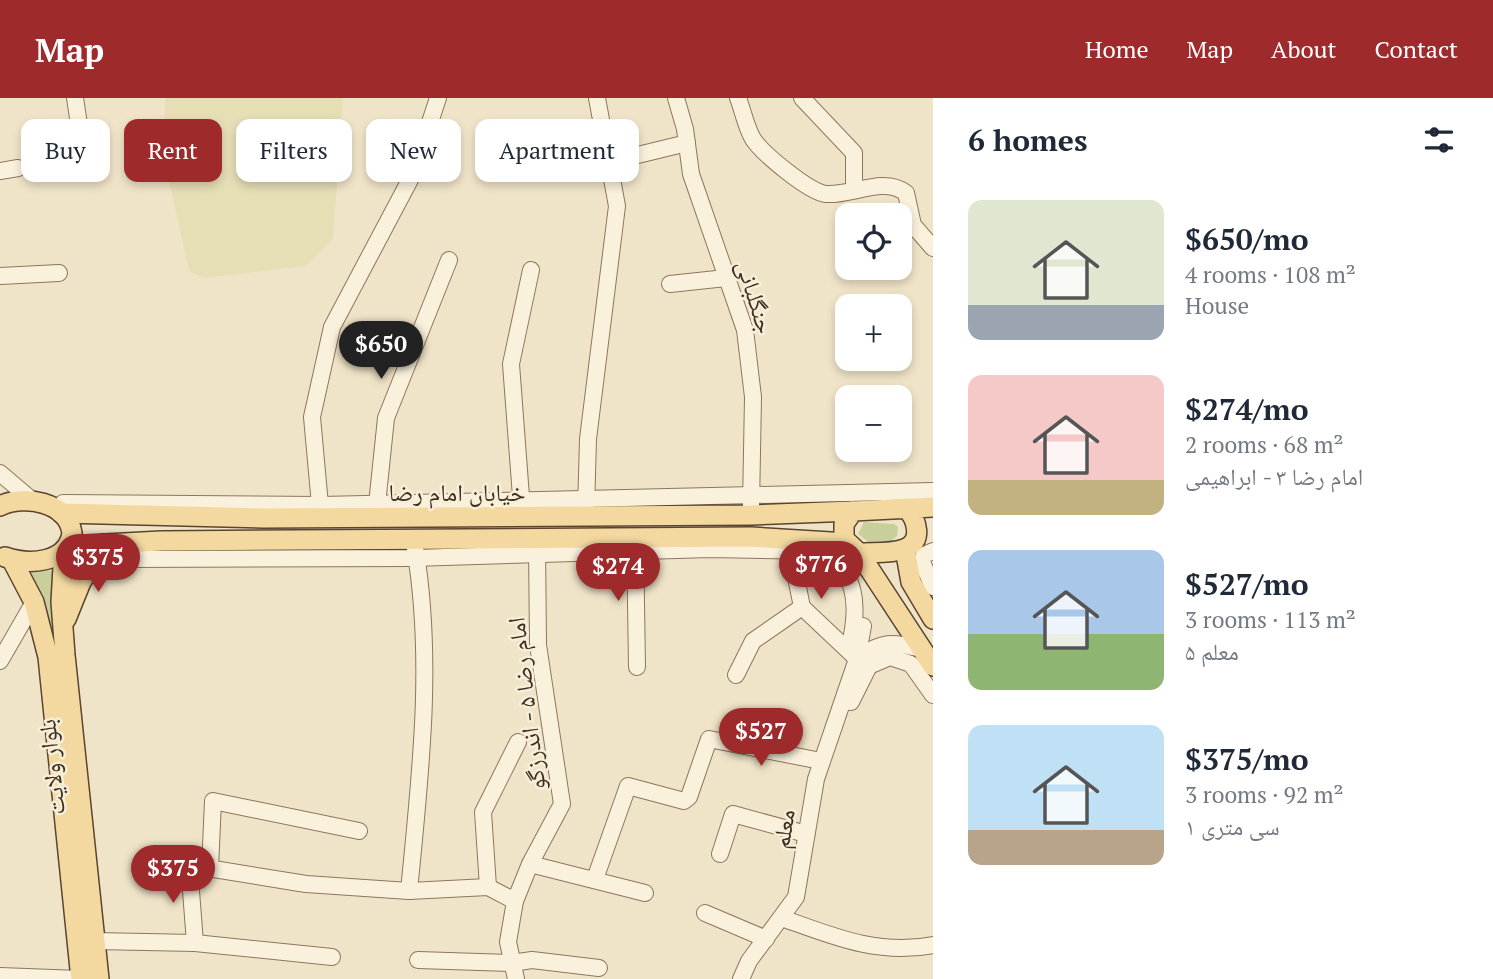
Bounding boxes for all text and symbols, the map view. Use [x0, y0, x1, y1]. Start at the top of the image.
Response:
text: Map [35, 28, 104, 71]
text: Home [1085, 33, 1149, 65]
text: Map [1187, 33, 1233, 65]
text: About [1271, 33, 1337, 65]
text: Contact [1375, 33, 1458, 65]
chip: Buy [21, 119, 110, 182]
chip: Rent [124, 119, 222, 182]
chip: Filters [236, 119, 352, 182]
chip: New [366, 119, 461, 182]
chip: Apartment [475, 119, 639, 182]
text: 6 homes [968, 120, 1087, 160]
icon: filters [1420, 121, 1458, 159]
map controls [835, 203, 912, 462]
button: locate [835, 203, 912, 280]
text: $650/mo [1185, 219, 1309, 259]
icon: home [1024, 228, 1108, 312]
street label: جنگلبانی [730, 256, 782, 337]
text: 4 rooms · 108 m² [1185, 259, 1356, 290]
text: House [1185, 290, 1249, 321]
button: + [835, 294, 912, 371]
pin: $650 [340, 322, 422, 381]
text: $650 [355, 328, 407, 359]
button: − [835, 385, 912, 462]
text: $274/mo [1185, 389, 1309, 429]
icon: home [1024, 403, 1108, 487]
text: 2 rooms · 68 m² [1185, 429, 1344, 460]
text: امام رضا ۳ - ابراهیمی [1185, 461, 1363, 492]
street label: خیابان امام رضا [388, 476, 526, 509]
pin: $375 [57, 534, 139, 594]
text: $375 [72, 541, 124, 572]
pin: $776 [780, 542, 862, 601]
pin: $274 [577, 544, 659, 603]
text: $776 [795, 548, 847, 579]
text: $274 [592, 550, 644, 581]
text: $527/mo [1185, 564, 1309, 604]
icon: home [1024, 578, 1108, 662]
text: 3 rooms · 113 m² [1185, 604, 1356, 635]
street label: امام رضا ۵ - اندرزگو [499, 615, 554, 793]
text: معلم ۵ [1185, 636, 1239, 667]
pin: $527 [720, 708, 802, 768]
text: $527 [735, 715, 787, 746]
street label: بلوار ولایت [30, 718, 72, 817]
text: $375/mo [1185, 739, 1309, 779]
icon: home [1024, 753, 1108, 837]
text: 3 rooms · 92 m² [1185, 779, 1344, 810]
street label: معلم [764, 807, 803, 851]
text: سی متری ۱ [1185, 811, 1280, 842]
pin: $375 [132, 846, 214, 905]
text: $375 [147, 852, 199, 883]

